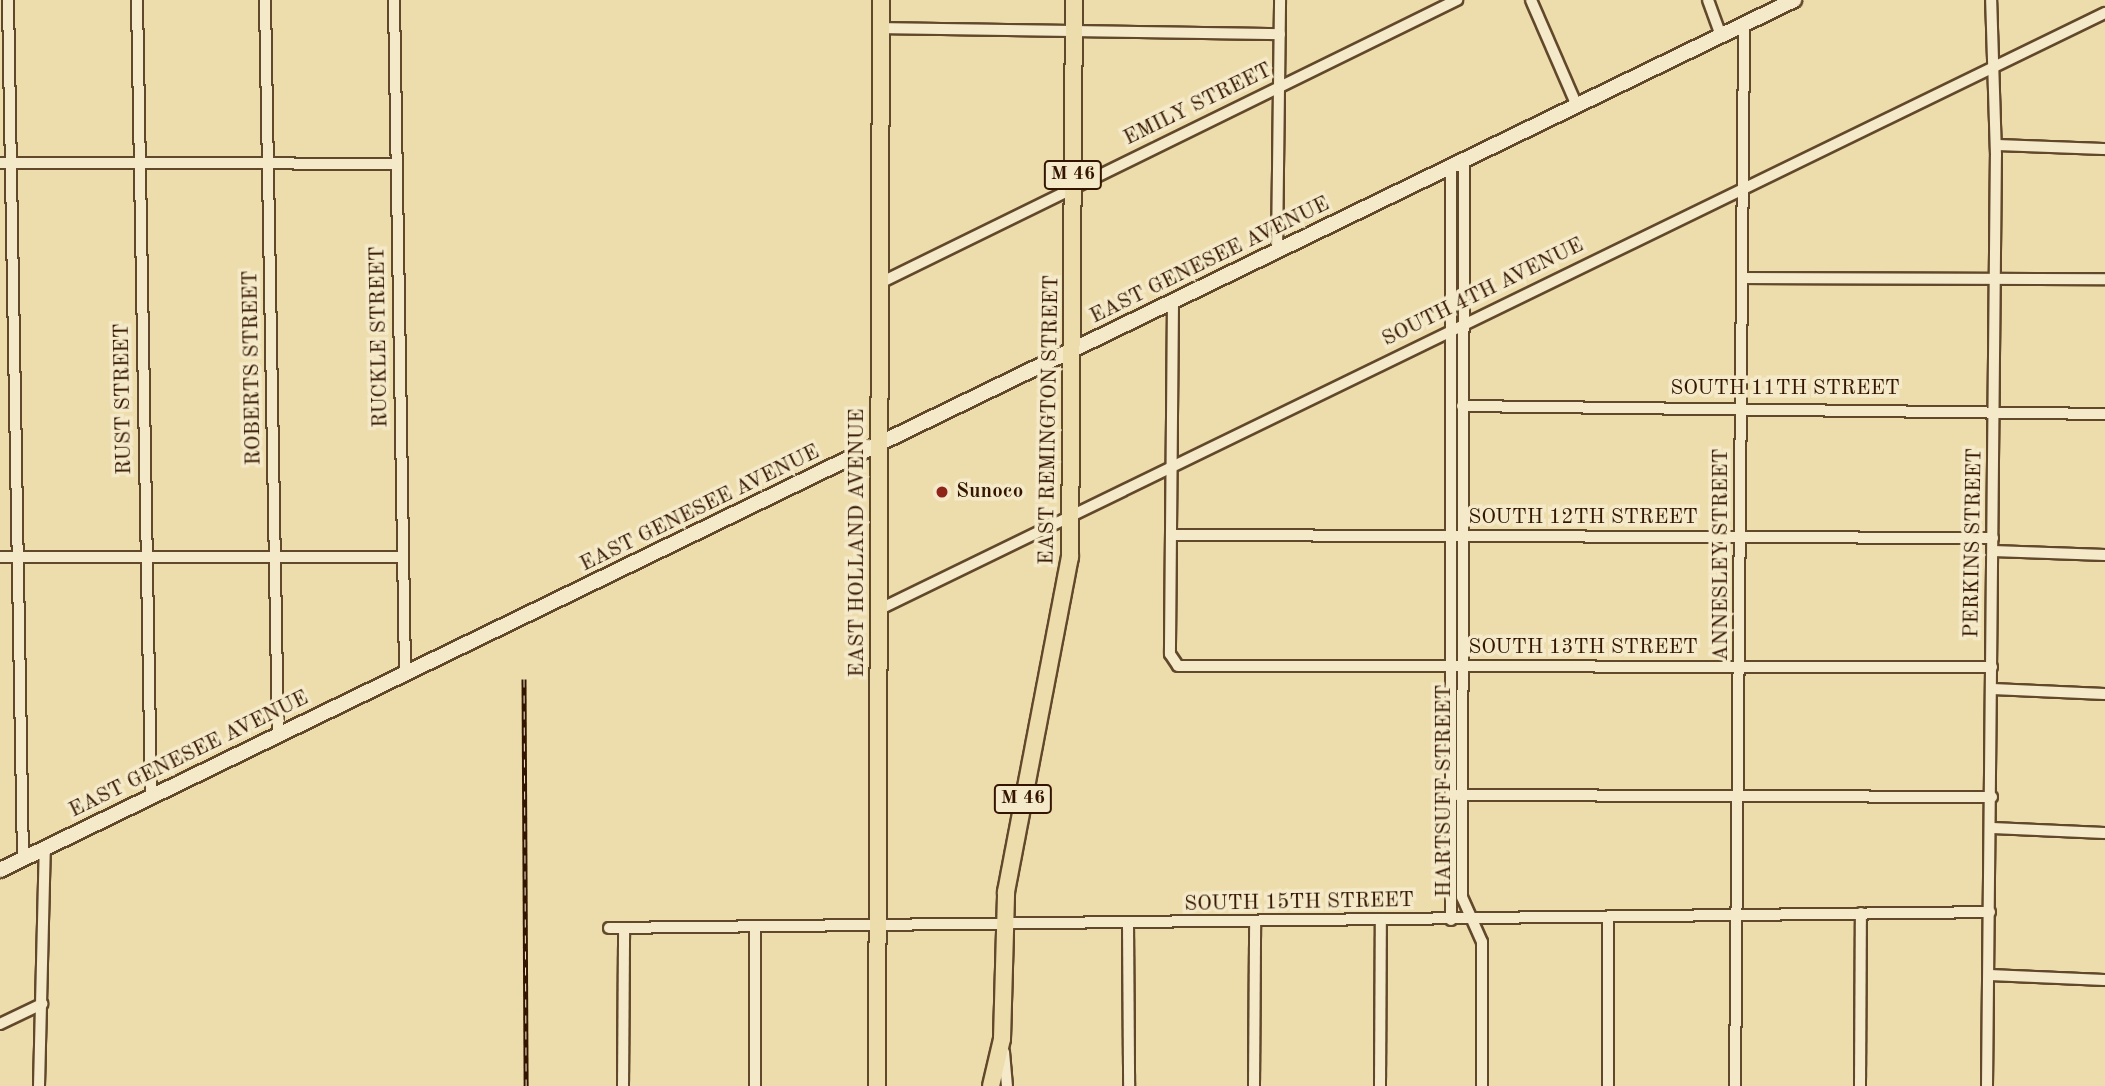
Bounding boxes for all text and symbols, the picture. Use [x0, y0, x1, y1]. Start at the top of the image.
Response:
street label: EMILY STREET [1120, 58, 1276, 152]
road number: M 46 [1043, 160, 1103, 190]
street label: EAST GENESEE AVENUE [1086, 192, 1334, 330]
street label: SOUTH 4TH AVENUE [1378, 233, 1588, 353]
street label: RUCKLE STREET [366, 246, 394, 428]
street label: ROBERTS STREET [239, 270, 267, 466]
street label: EAST REMINGTON STREET [1035, 275, 1065, 565]
street label: RUST STREET [110, 323, 138, 475]
street label: SOUTH 11TH STREET [1670, 376, 1900, 402]
street label: EAST HOLLAND AVENUE [845, 409, 871, 677]
street label: EAST GENESEE AVENUE [576, 440, 824, 578]
street label: PERKINS STREET [1960, 448, 1988, 638]
street label: ANNESLEY STREET [1709, 449, 1735, 661]
place label: Sunoco [956, 479, 1023, 505]
marker: Sunoco [934, 484, 950, 500]
street label: SOUTH 12TH STREET [1468, 505, 1698, 531]
street label: SOUTH 13TH STREET [1468, 635, 1698, 661]
street label: HARTSUFF STREET [1432, 685, 1458, 897]
street label: EAST GENESEE AVENUE [65, 686, 313, 824]
road number: M 46 [993, 784, 1053, 814]
street label: SOUTH 15TH STREET [1184, 888, 1414, 918]

